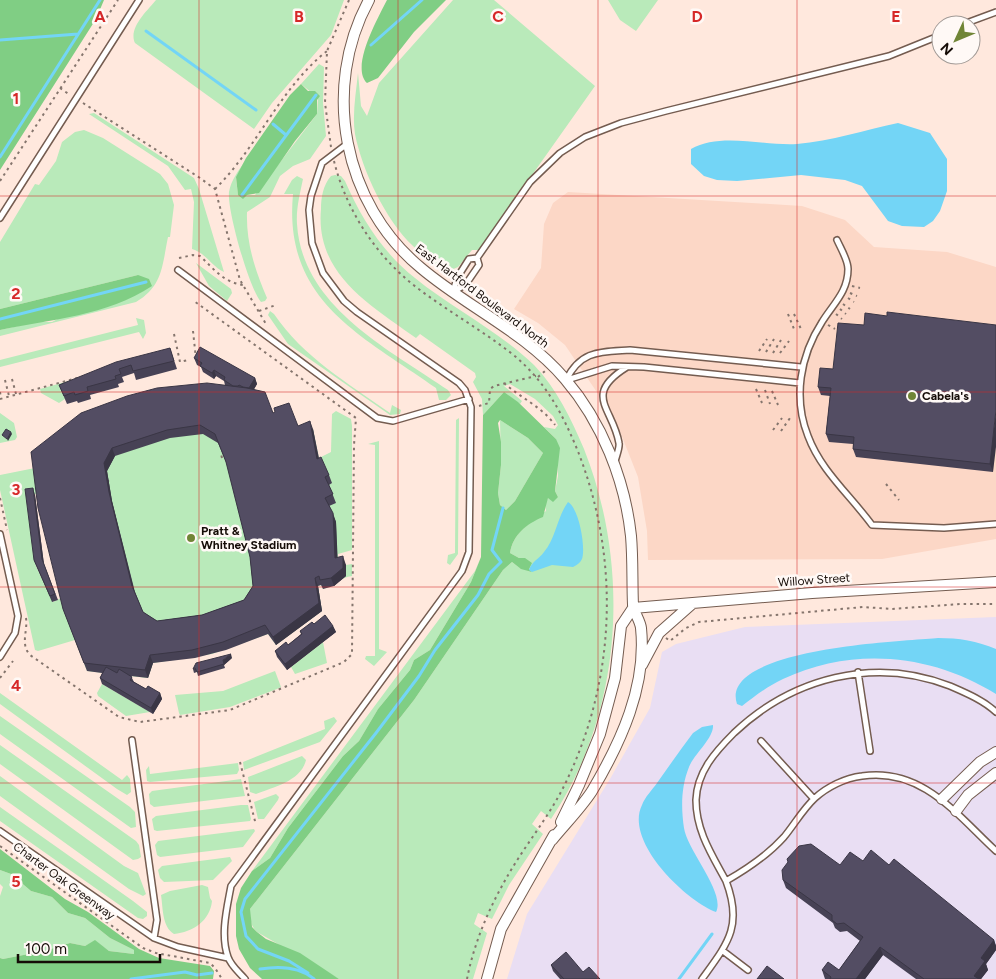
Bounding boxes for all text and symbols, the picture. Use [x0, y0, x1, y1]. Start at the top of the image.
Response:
text: A [94, 7, 106, 26]
text: B [294, 7, 304, 26]
text: C [492, 7, 504, 26]
text: D [691, 7, 703, 26]
text: E [891, 7, 901, 26]
north arrow [931, 15, 981, 65]
text: N [937, 39, 957, 58]
text: 1 [13, 89, 19, 108]
street label: East Hartford Boulevard North [413, 241, 552, 351]
text: 2 [11, 284, 21, 303]
place label: Cabela's [922, 389, 969, 403]
marker: Cabela's [906, 390, 918, 402]
text: 3 [12, 480, 21, 499]
place label: Pratt & Whitney Stadium [201, 524, 297, 552]
marker: Pratt & Whitney Stadium [185, 532, 197, 544]
street label: Willow Street [777, 570, 851, 590]
text: 4 [11, 676, 21, 695]
street label: Charter Oak Greenway [10, 839, 118, 923]
text: 5 [11, 872, 21, 891]
scale bar [18, 932, 160, 964]
text: 100 m [25, 940, 67, 958]

